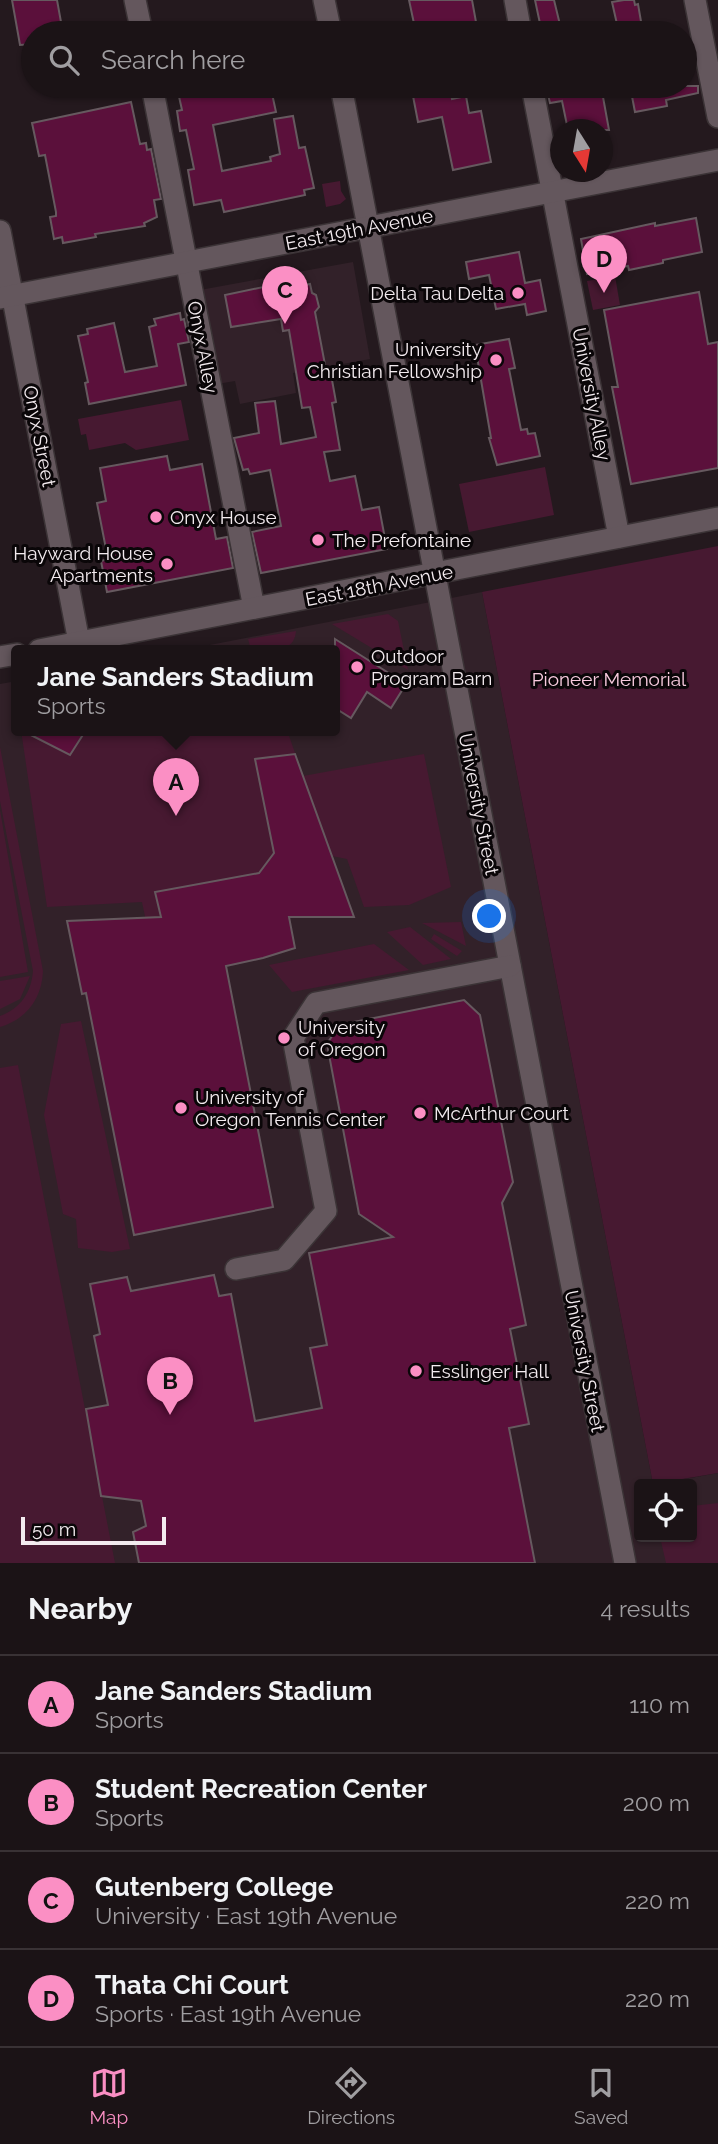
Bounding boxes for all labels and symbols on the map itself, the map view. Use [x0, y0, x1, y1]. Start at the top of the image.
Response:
north arrow [550, 119, 613, 182]
street label: East 19th Avenue [283, 204, 435, 254]
pin: D [581, 235, 627, 293]
pin: C [262, 266, 308, 324]
place label: Delta Tau Delta [370, 282, 504, 304]
marker: Delta Tau Delta [510, 285, 526, 301]
street label: Onyx Alley [183, 299, 223, 395]
street label: University Alley [568, 326, 616, 462]
place label: University Christian Fellowship [307, 338, 482, 382]
marker: University Christian Fellowship [488, 352, 504, 368]
street label: Onyx Street [19, 384, 61, 489]
place label: Onyx House [170, 506, 277, 528]
marker: Onyx House [148, 509, 164, 525]
place label: The Prefontaine [332, 529, 471, 551]
marker: The Prefontaine [310, 532, 326, 548]
place label: Hayward House Apartments [13, 542, 153, 586]
marker: Hayward House Apartments [159, 556, 175, 572]
street label: East 18th Avenue [303, 560, 455, 610]
place label: Outdoor Program Barn [371, 645, 492, 689]
marker: Outdoor Program Barn [349, 659, 365, 675]
park label: Pioneer Memorial [532, 668, 687, 690]
street label: University Street [454, 731, 504, 877]
pin: A [153, 758, 199, 816]
your location [472, 899, 506, 933]
place label: University of Oregon [298, 1016, 386, 1060]
marker: University of Oregon [276, 1030, 292, 1046]
place label: University of Oregon Tennis Center [195, 1086, 386, 1130]
marker: University of Oregon Tennis Center [173, 1100, 189, 1116]
place label: McArthur Court [434, 1102, 569, 1124]
marker: McArthur Court [412, 1105, 428, 1121]
street label: University Street [560, 1288, 610, 1434]
pin: B [147, 1357, 193, 1415]
place label: Esslinger Hall [430, 1360, 550, 1382]
marker: Esslinger Hall [408, 1363, 424, 1379]
scale bar [21, 1514, 166, 1546]

